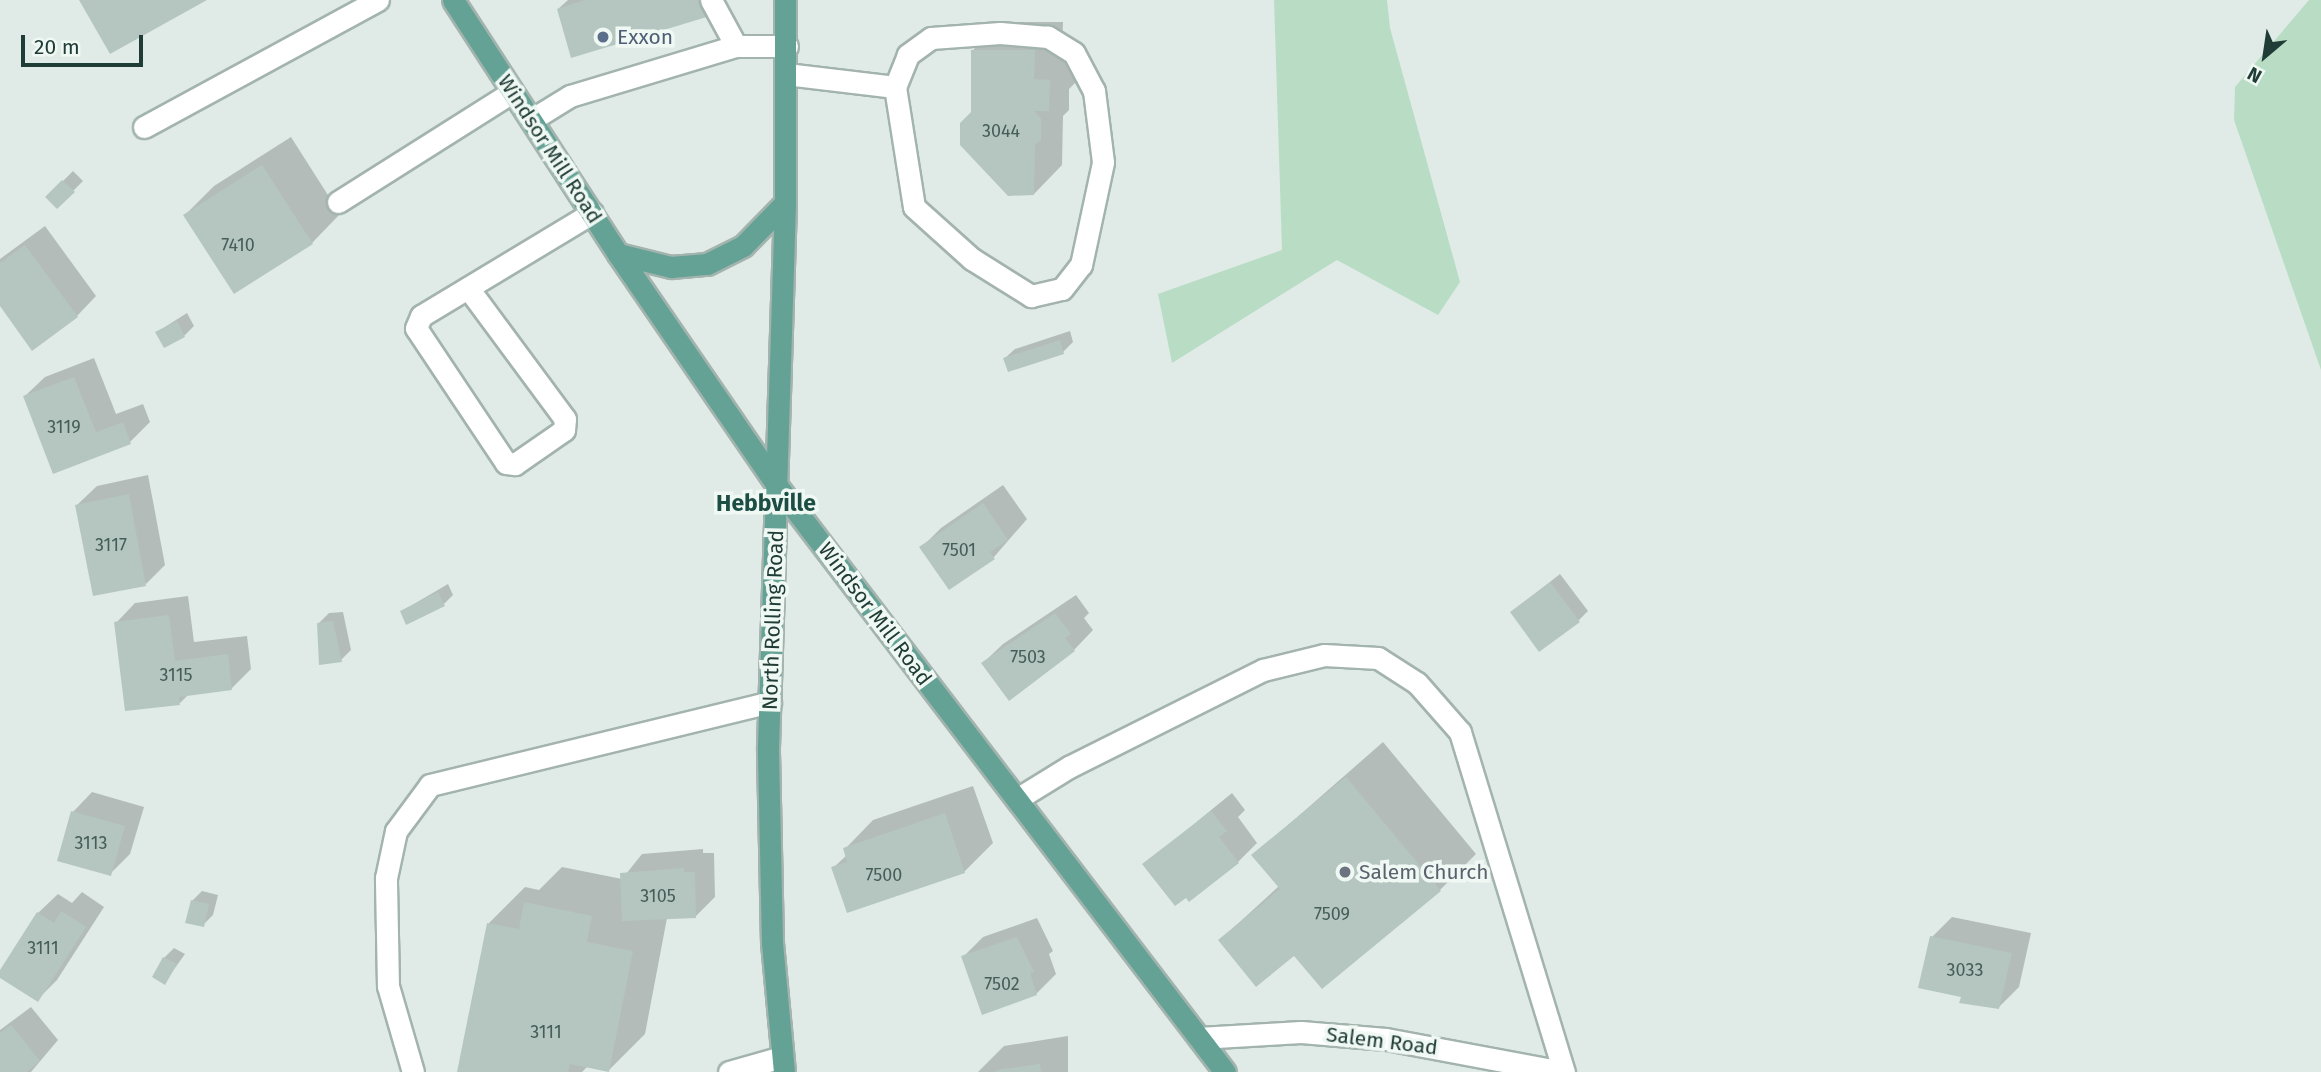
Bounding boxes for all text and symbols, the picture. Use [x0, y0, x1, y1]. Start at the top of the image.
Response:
scale bar [24, 21, 147, 65]
north arrow [2230, 21, 2300, 91]
place label: Exxon [617, 24, 673, 50]
marker: Exxon [595, 29, 611, 45]
text: 20 m [34, 34, 80, 60]
text: N [2243, 62, 2266, 88]
street label: Windsor Mill Road [492, 70, 608, 228]
house number: 3044 [982, 120, 1020, 142]
house number: 7410 [221, 234, 255, 256]
house number: 3119 [47, 416, 81, 438]
district label: Hebbville [716, 489, 816, 517]
street label: North Rolling Road [757, 529, 789, 711]
house number: 3117 [95, 534, 127, 556]
street label: Windsor Mill Road [813, 538, 937, 690]
house number: 7501 [942, 539, 976, 561]
house number: 7503 [1010, 646, 1046, 668]
house number: 3115 [160, 664, 192, 686]
house number: 3113 [75, 832, 107, 854]
place label: Salem Church [1359, 859, 1489, 885]
house number: 7500 [866, 864, 902, 886]
marker: Salem Church [1337, 864, 1353, 880]
house number: 3105 [640, 885, 676, 907]
house number: 7509 [1314, 903, 1350, 925]
house number: 3111 [27, 937, 59, 959]
house number: 3033 [1947, 959, 1983, 981]
house number: 7502 [984, 973, 1020, 995]
house number: 3111 [530, 1021, 562, 1043]
street label: Salem Road [1325, 1022, 1439, 1060]

